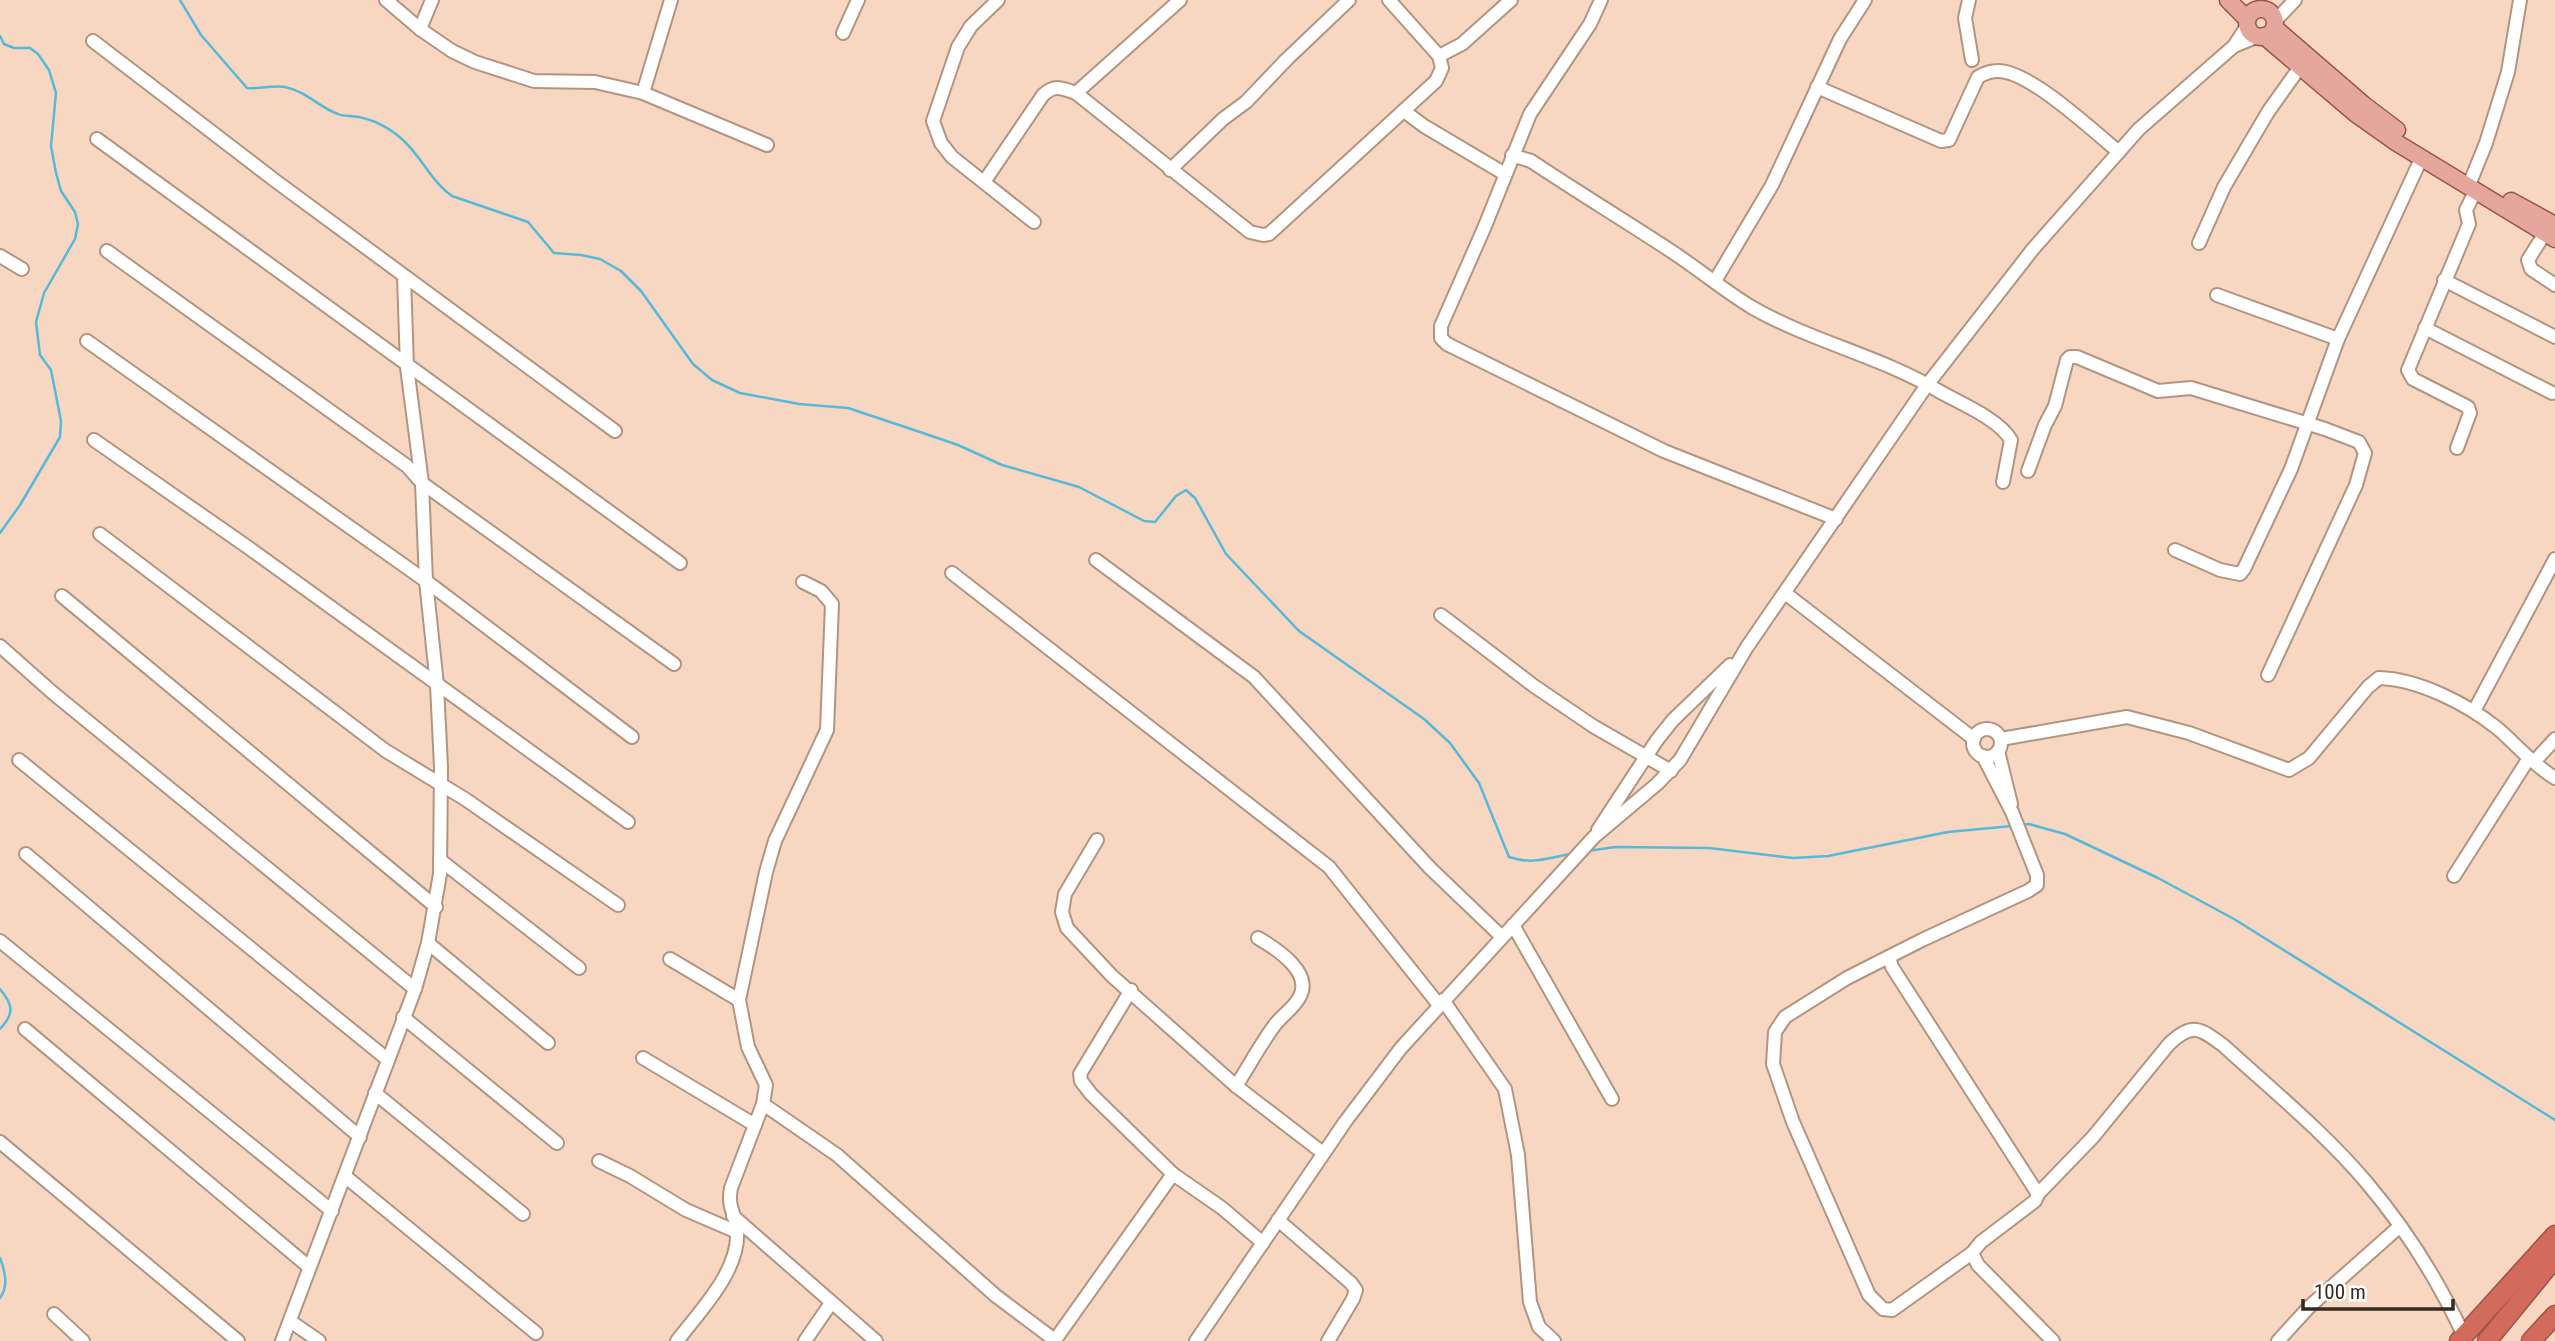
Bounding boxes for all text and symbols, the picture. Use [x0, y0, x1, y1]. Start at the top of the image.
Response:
scale bar [2303, 1268, 2454, 1312]
text: 100 m [2314, 1280, 2366, 1304]

